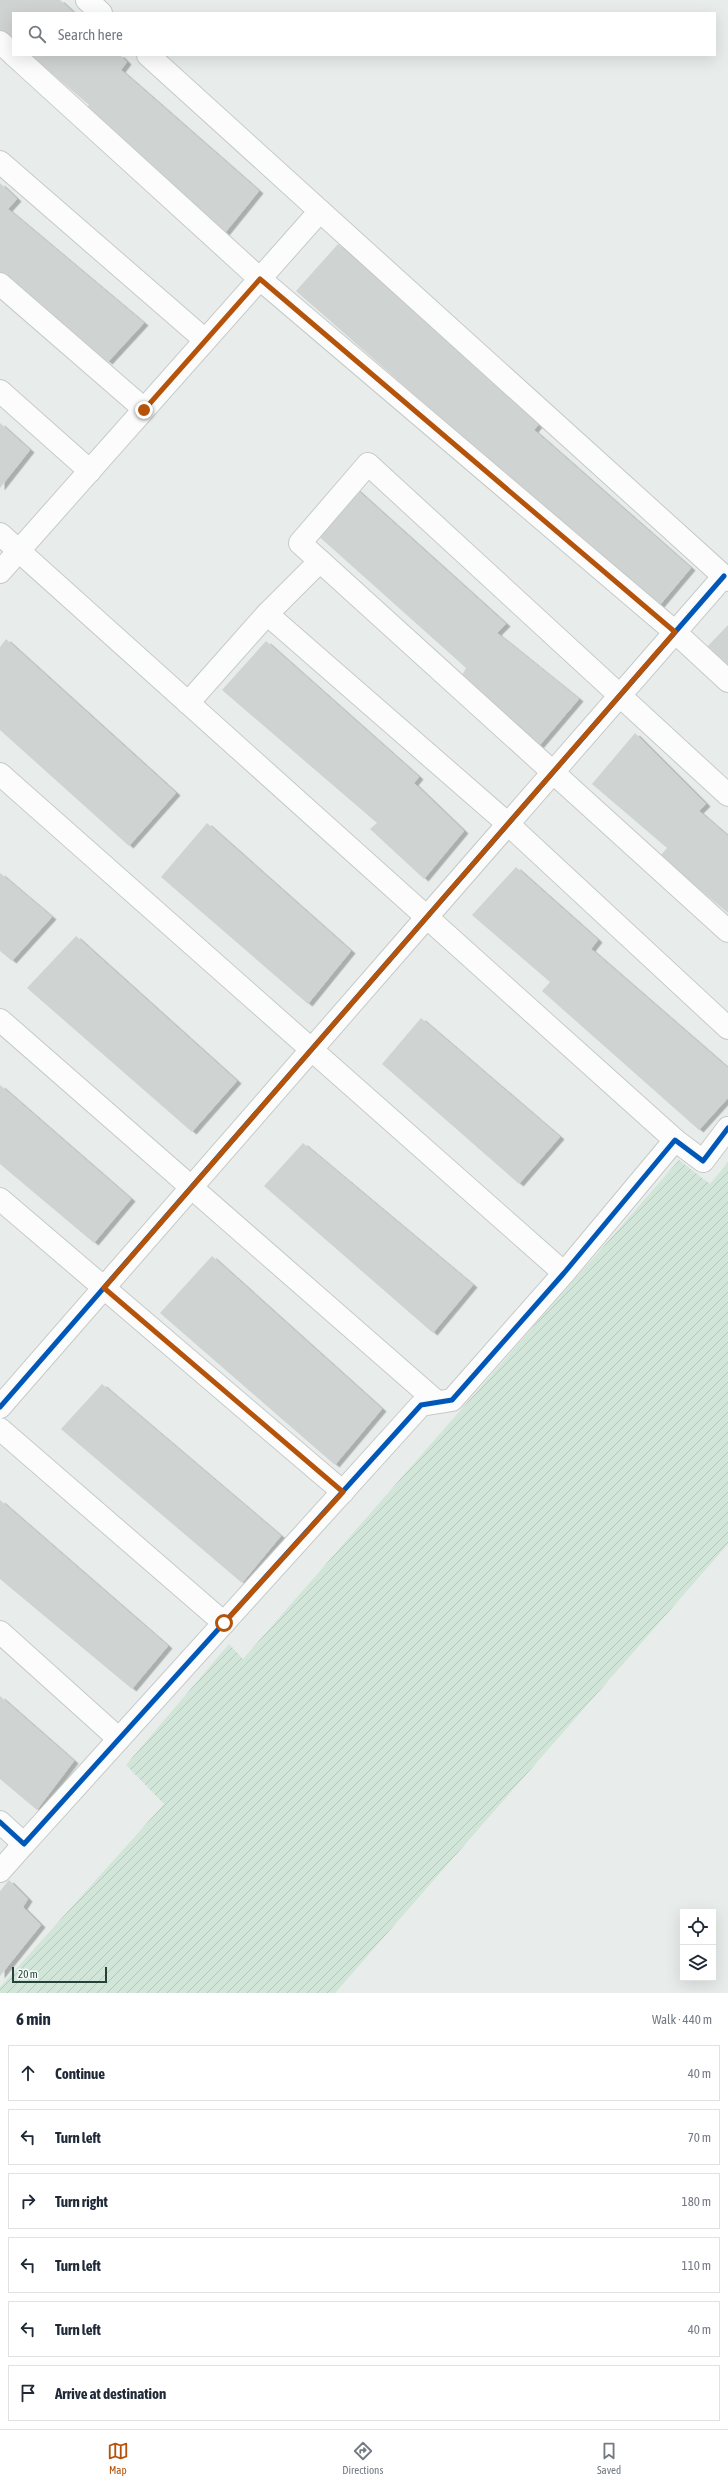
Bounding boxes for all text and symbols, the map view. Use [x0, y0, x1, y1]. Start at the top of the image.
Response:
search box [12, 12, 716, 56]
icon: search [26, 23, 48, 45]
text: Search here [58, 26, 123, 43]
route end [135, 401, 153, 419]
route start [215, 1614, 233, 1632]
map controls [680, 1909, 716, 1981]
button: locate [680, 1909, 716, 1945]
button: layers [680, 1945, 716, 1981]
scale bar [12, 1965, 107, 1984]
text: 20 m [18, 1968, 38, 1980]
text: 6 min [16, 2009, 51, 2029]
text: Walk · 440 m [652, 2012, 712, 2027]
icon: ahead [17, 2062, 39, 2084]
text: Continue [55, 2065, 105, 2082]
text: 40 m [688, 2066, 711, 2081]
icon: left [17, 2126, 39, 2148]
text: Turn left [55, 2129, 101, 2146]
text: 70 m [688, 2130, 711, 2145]
icon: right [17, 2190, 39, 2212]
text: Turn right [55, 2193, 108, 2210]
text: 180 m [682, 2194, 711, 2209]
icon: left [17, 2254, 39, 2276]
text: Turn left [55, 2257, 101, 2274]
text: 110 m [682, 2258, 711, 2273]
icon: left [17, 2318, 39, 2340]
text: Turn left [55, 2321, 101, 2338]
text: 40 m [688, 2322, 711, 2337]
icon: arrive [17, 2382, 39, 2404]
text: Arrive at destination [55, 2385, 166, 2402]
tab: Map [107, 2440, 129, 2476]
tab: Directions [342, 2440, 383, 2476]
tab: Saved [597, 2440, 621, 2476]

